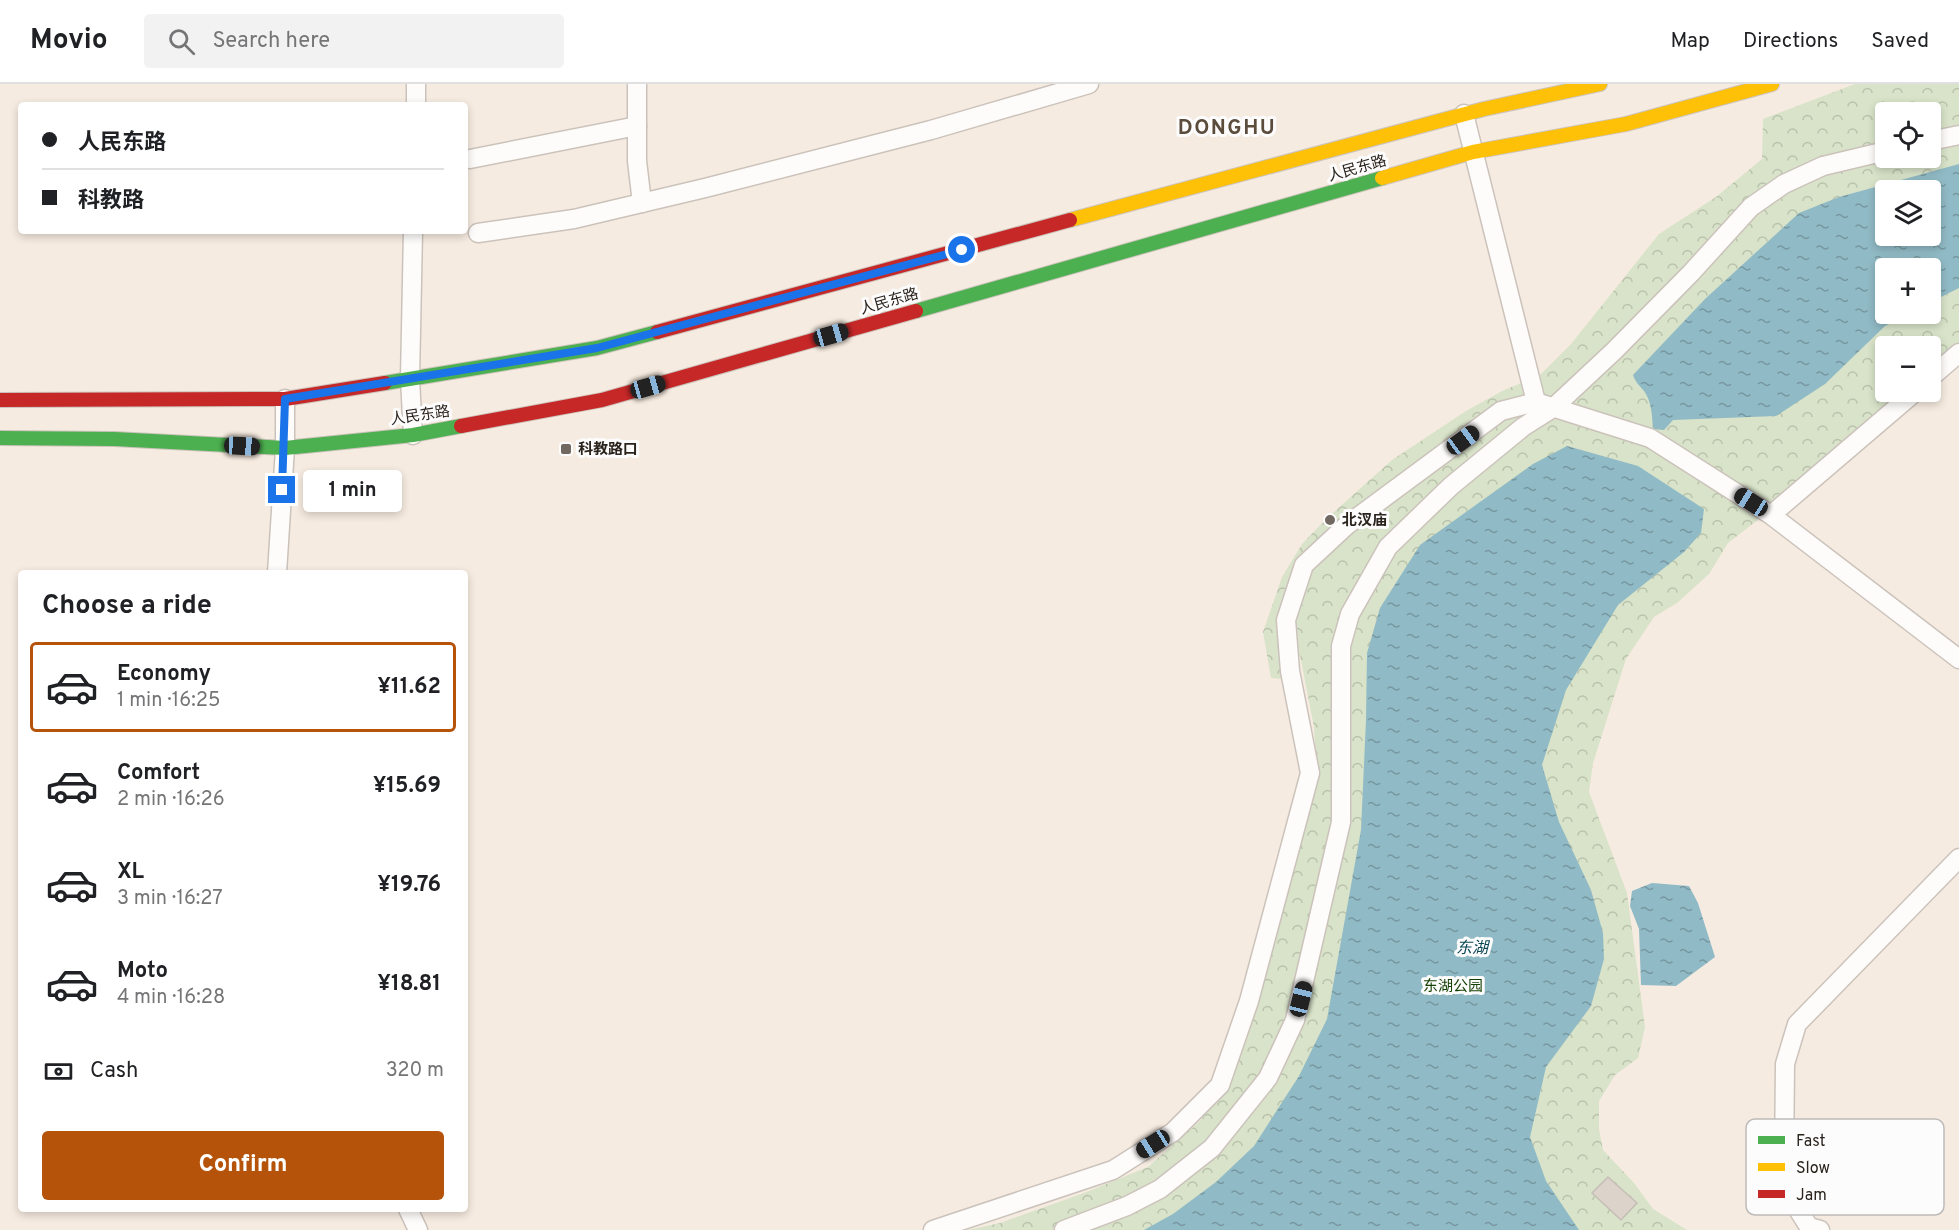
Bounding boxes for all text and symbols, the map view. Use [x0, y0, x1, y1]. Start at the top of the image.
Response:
search box [144, 14, 564, 68]
text: Movio [30, 23, 108, 59]
icon: search [165, 25, 198, 58]
text: Search here [213, 28, 330, 55]
text: Map [1670, 28, 1710, 55]
text: Directions [1743, 28, 1838, 55]
text: Saved [1871, 28, 1929, 55]
map controls [1875, 102, 1941, 402]
button: locate [1875, 102, 1941, 168]
district label: DONGHU [1178, 115, 1276, 142]
text: 人民东路 [78, 130, 166, 157]
street label: 人民东路 [1326, 152, 1389, 187]
button: layers [1875, 180, 1941, 246]
text: 科教路 [78, 188, 144, 215]
route start [948, 236, 975, 263]
button: + [1875, 258, 1941, 324]
street label: 人民东路 [858, 285, 921, 320]
car [811, 321, 851, 349]
button: − [1875, 336, 1941, 402]
car [628, 373, 668, 401]
street label: 人民东路 [389, 403, 451, 430]
car [1443, 422, 1483, 458]
car [224, 436, 260, 456]
place label: 科教路口 [578, 441, 638, 460]
marker: 科教路口 [559, 442, 573, 456]
callout: 1 min [303, 469, 402, 511]
route end [268, 476, 295, 503]
text: 1 min [328, 478, 377, 504]
car [1731, 485, 1771, 519]
place label: 北汊庙 [1342, 512, 1387, 531]
marker: 北汊庙 [1323, 513, 1337, 527]
text: Choose a ride [42, 589, 212, 623]
icon: car [45, 660, 99, 714]
text: Economy [117, 661, 211, 688]
text: ¥11.62 [378, 674, 441, 701]
text: 1 min · 16:25 [117, 688, 220, 714]
icon: car [45, 759, 99, 813]
text: Comfort [117, 760, 200, 787]
text: ¥15.69 [373, 773, 441, 800]
text: 2 min · 16:26 [117, 787, 225, 813]
icon: car [45, 858, 99, 912]
text: XL [117, 859, 144, 886]
text: ¥19.76 [378, 872, 441, 899]
text: 3 min · 16:27 [117, 886, 223, 912]
water label: 东湖 [1456, 939, 1491, 959]
icon: car [45, 957, 99, 1011]
text: Moto [117, 958, 168, 985]
text: ¥18.81 [378, 971, 441, 998]
park label: 东湖公园 [1423, 978, 1483, 997]
car [1288, 979, 1314, 1019]
text: 4 min · 16:28 [117, 985, 225, 1011]
icon: cash [42, 1055, 75, 1088]
text: Cash [90, 1058, 139, 1085]
text: 320 m [386, 1058, 444, 1084]
legend [1746, 1119, 1944, 1215]
car [1133, 1127, 1173, 1161]
button: Confirm [42, 1131, 444, 1200]
text: Fast [1796, 1132, 1826, 1152]
text: Slow [1796, 1159, 1830, 1179]
text: Jam [1796, 1186, 1827, 1206]

